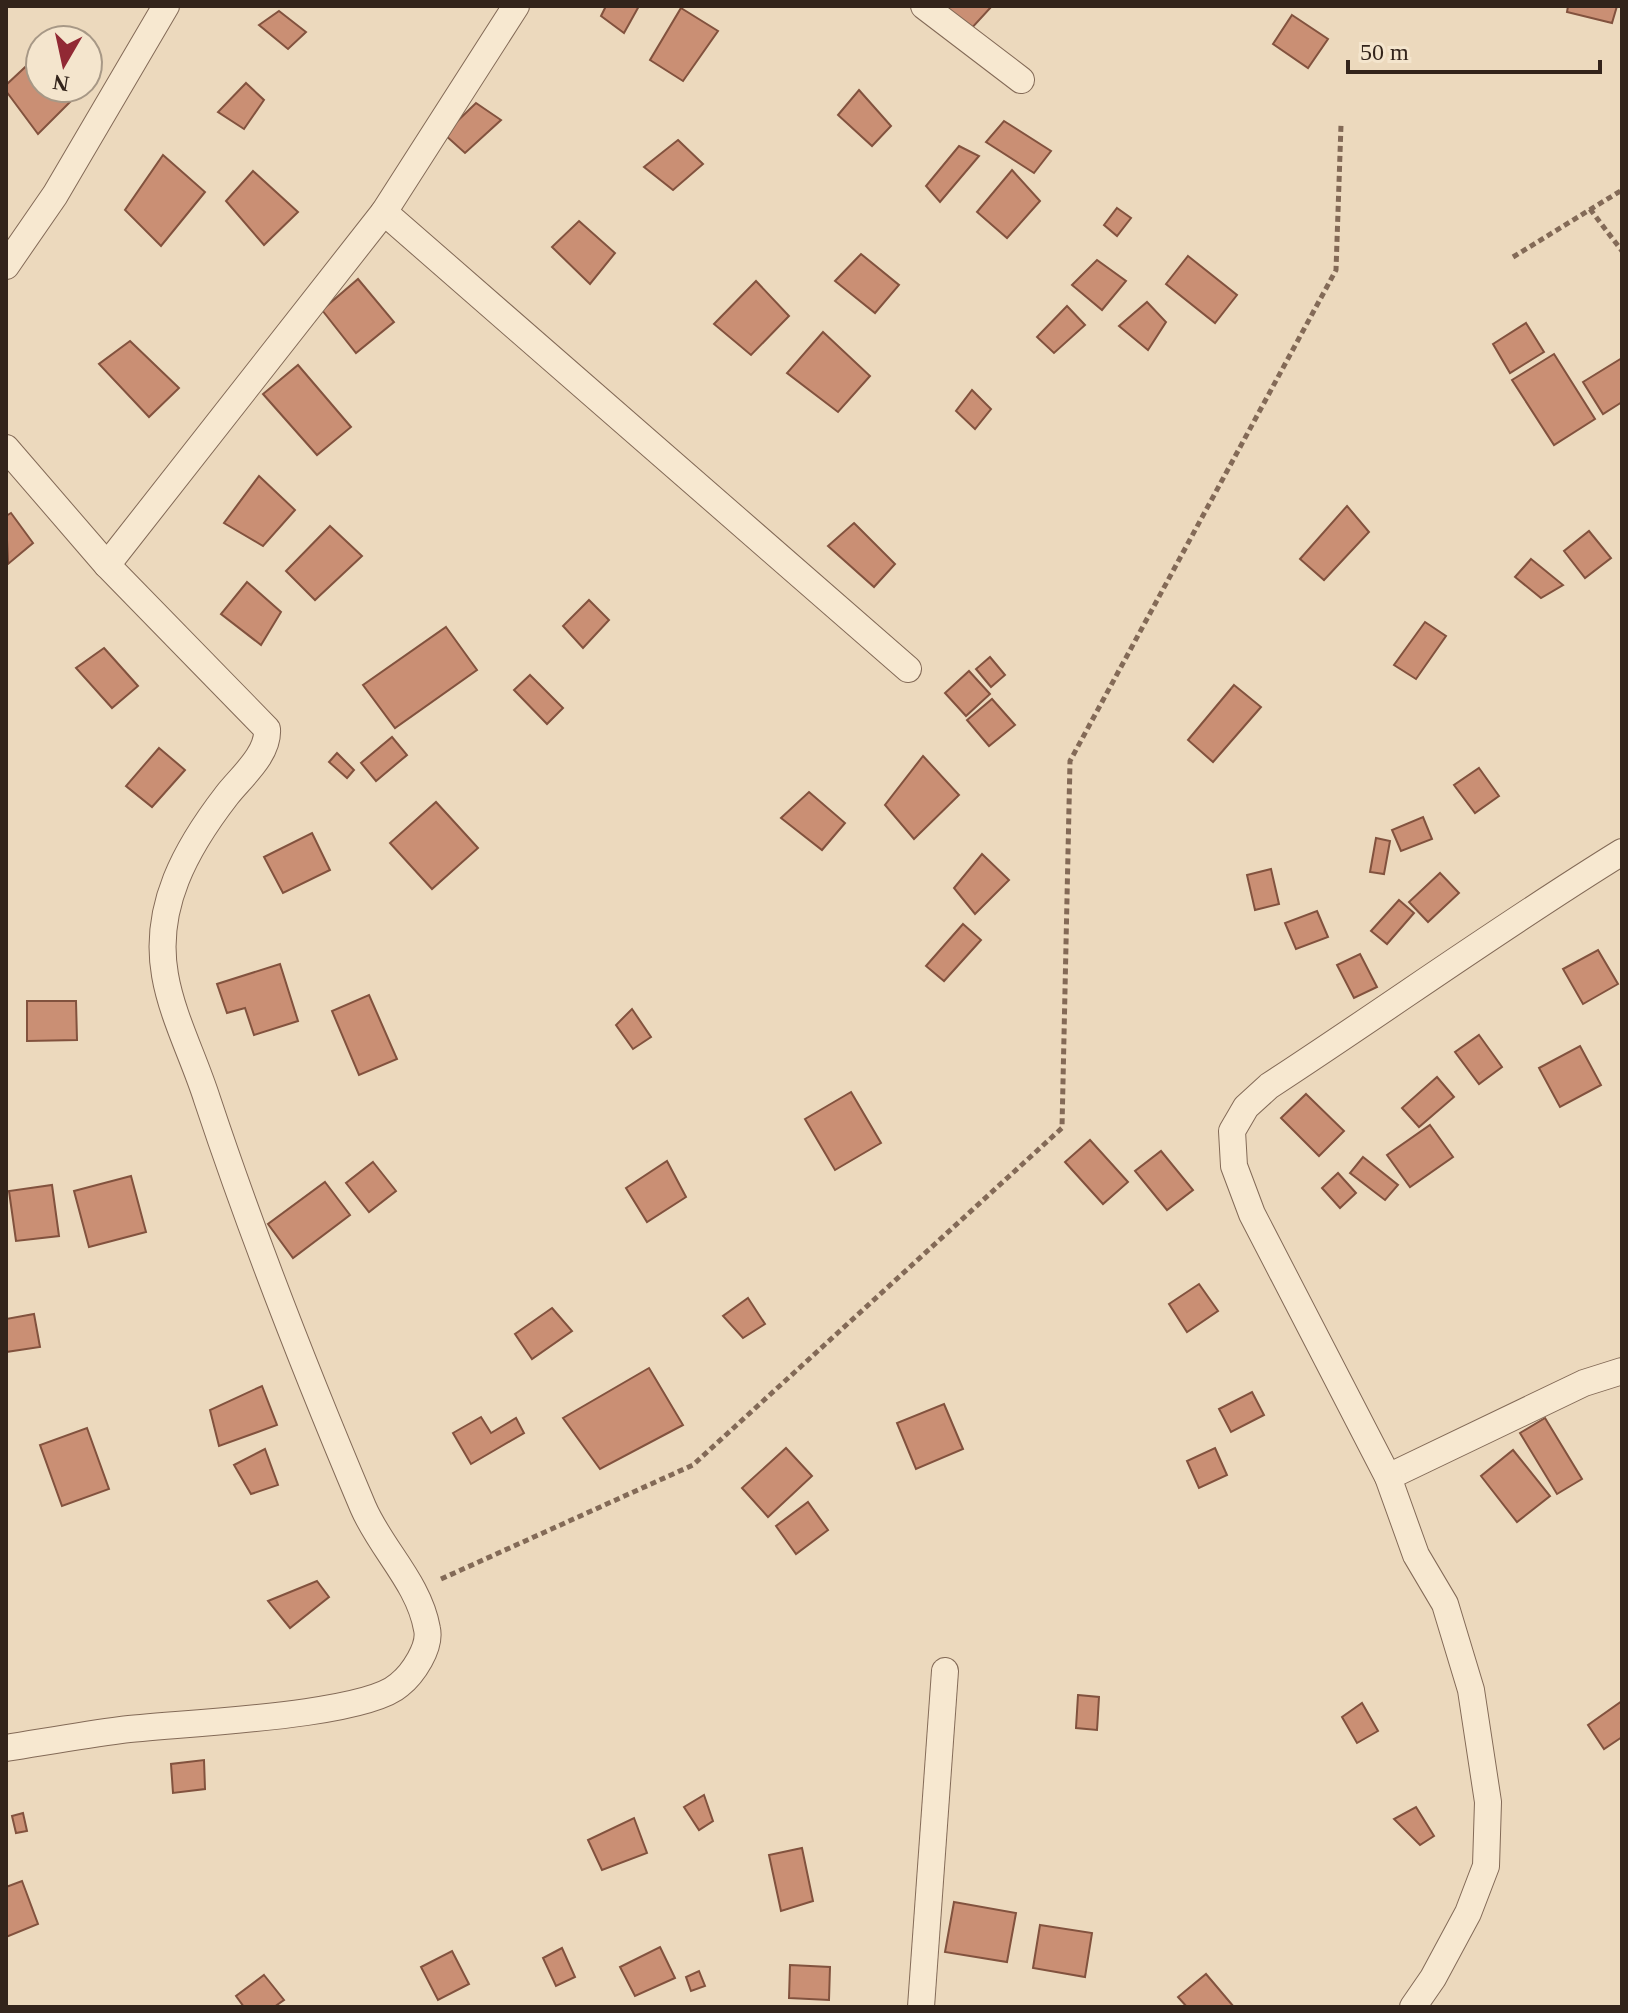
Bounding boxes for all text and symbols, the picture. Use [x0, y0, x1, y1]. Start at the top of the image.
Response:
north arrow [24, 24, 104, 104]
scale bar [1348, 24, 1600, 74]
text: 50 m [1360, 39, 1409, 65]
text: N [51, 70, 71, 97]

